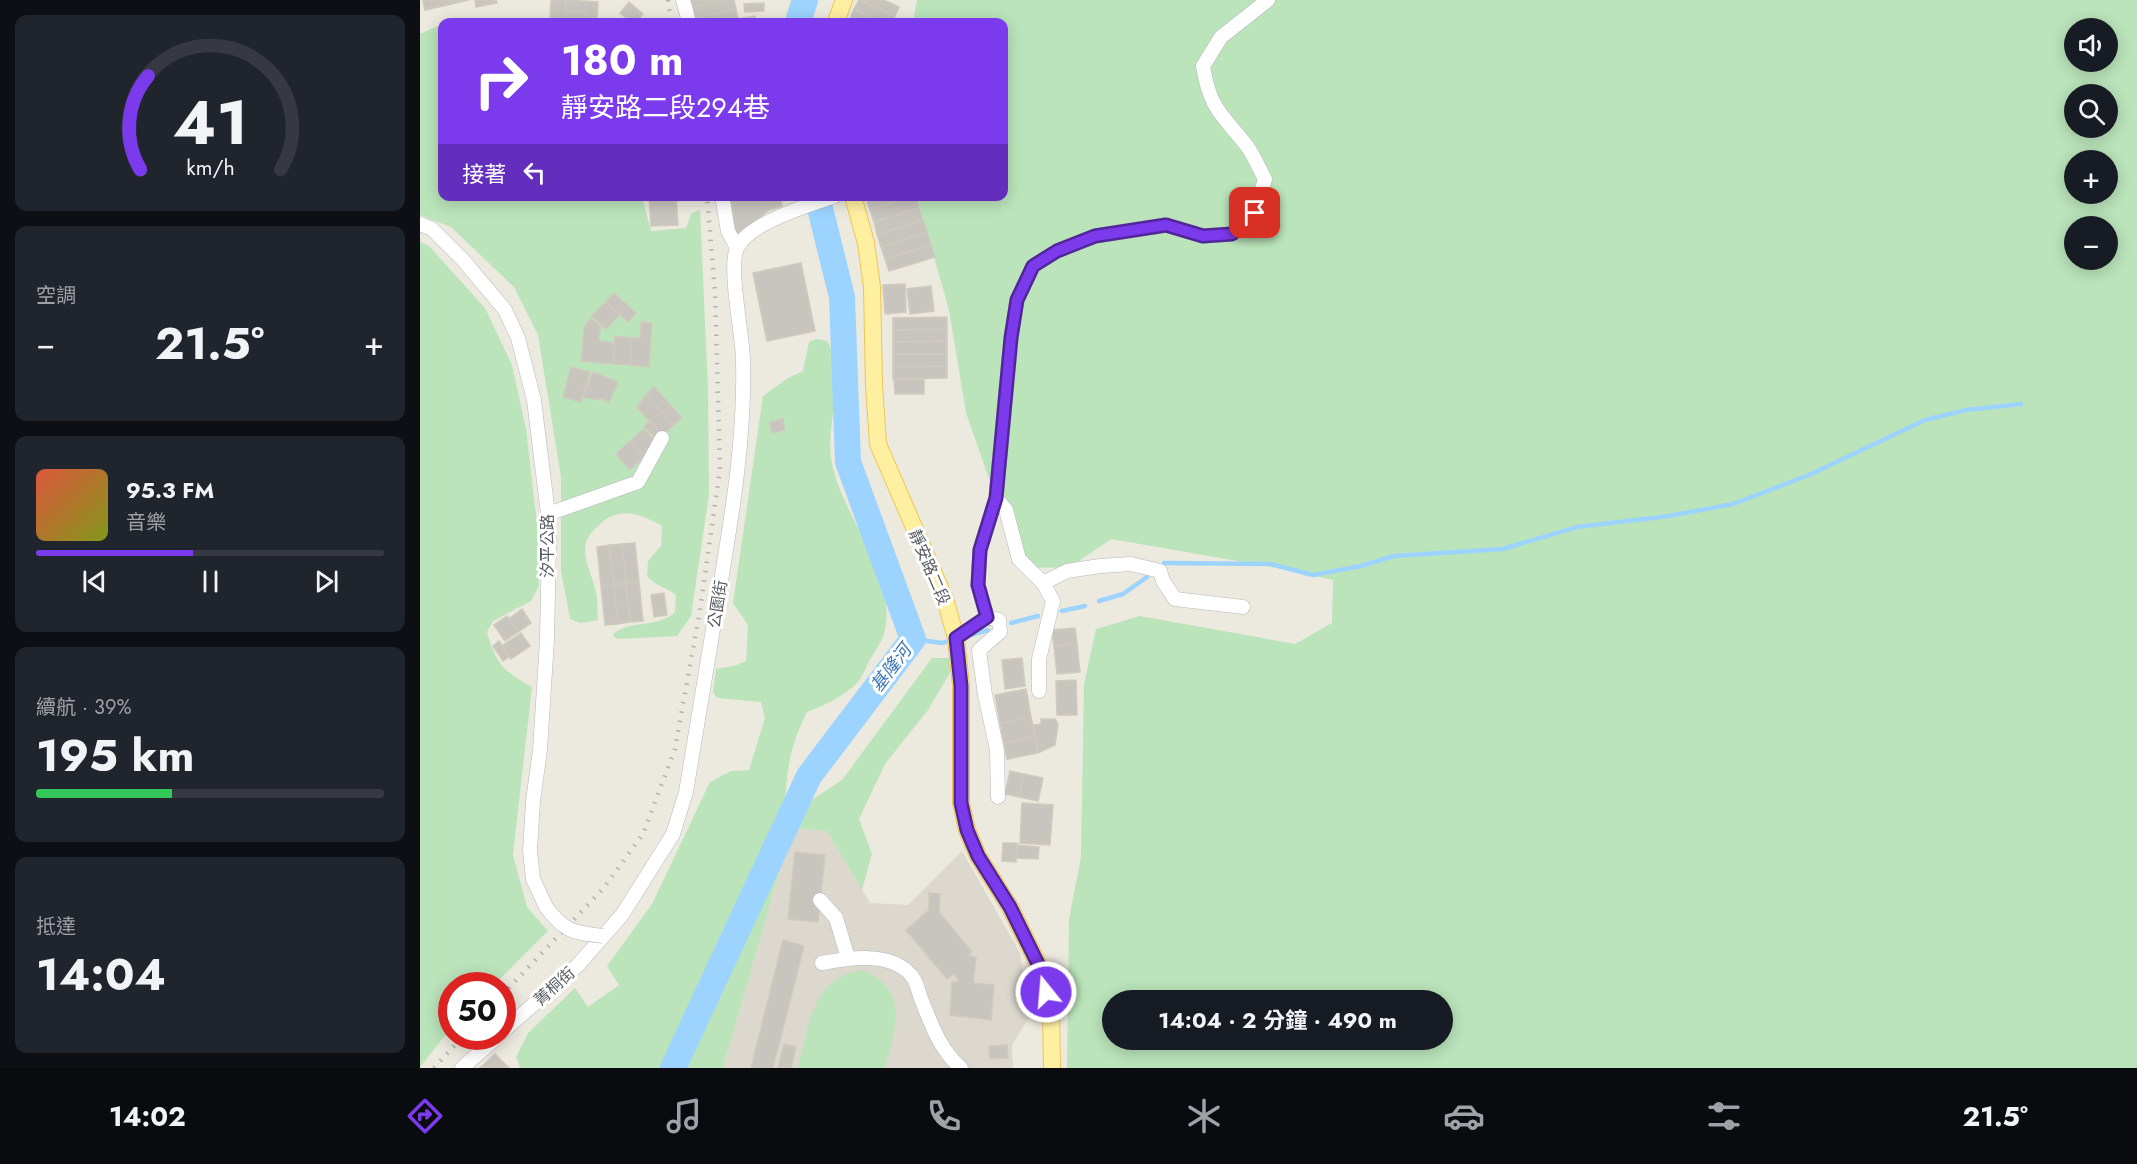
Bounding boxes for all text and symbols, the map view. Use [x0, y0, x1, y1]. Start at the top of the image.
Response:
map controls [2064, 18, 2118, 270]
button: sound [2064, 18, 2118, 72]
text: 180 m [561, 30, 684, 91]
icon: right [462, 42, 540, 120]
text: 41 [172, 77, 248, 167]
button: search [2064, 84, 2118, 138]
text: 靜安路二段294巷 [561, 88, 770, 127]
button: + [2064, 150, 2118, 204]
text: km/h [186, 152, 234, 183]
icon: left [518, 156, 551, 189]
text: 接著 [462, 158, 506, 190]
pin [1229, 187, 1280, 238]
icon: arrive [1238, 196, 1271, 229]
button: − [2064, 216, 2118, 270]
text: 空調 [36, 281, 76, 310]
text: 21.5° [155, 311, 264, 376]
text: − [36, 320, 55, 367]
text: + [364, 320, 384, 367]
text: 95.3 FM [126, 474, 214, 506]
text: 音樂 [126, 508, 166, 537]
street label: 汐平公路 [536, 514, 559, 578]
street label: 靜安路二段 [903, 526, 956, 609]
icon: previous [78, 565, 111, 598]
icon: pause [194, 565, 227, 598]
icon: next [310, 565, 343, 598]
street label: 公園街 [702, 579, 733, 630]
water label: 基隆河 [864, 636, 919, 697]
text: 續航 · 39% [36, 693, 131, 722]
text: 195 km [36, 723, 194, 788]
text: 抵達 [36, 912, 76, 941]
text: 14:04 [36, 942, 166, 1007]
position arrow [1014, 960, 1078, 1024]
street label: 菁桐街 [529, 962, 580, 1011]
speed limit sign: 50 [438, 972, 516, 1050]
text: 14:04 · 2 分鐘 · 490 m [1158, 1004, 1397, 1036]
icon: directions [404, 1095, 446, 1137]
icon: music [663, 1095, 705, 1137]
icon: phone [923, 1095, 965, 1137]
icon: climate [1183, 1095, 1225, 1137]
icon: car [1443, 1095, 1485, 1137]
icon: filters [1703, 1095, 1745, 1137]
text: 14:02 [109, 1097, 186, 1136]
text: 21.5° [1962, 1097, 2028, 1136]

